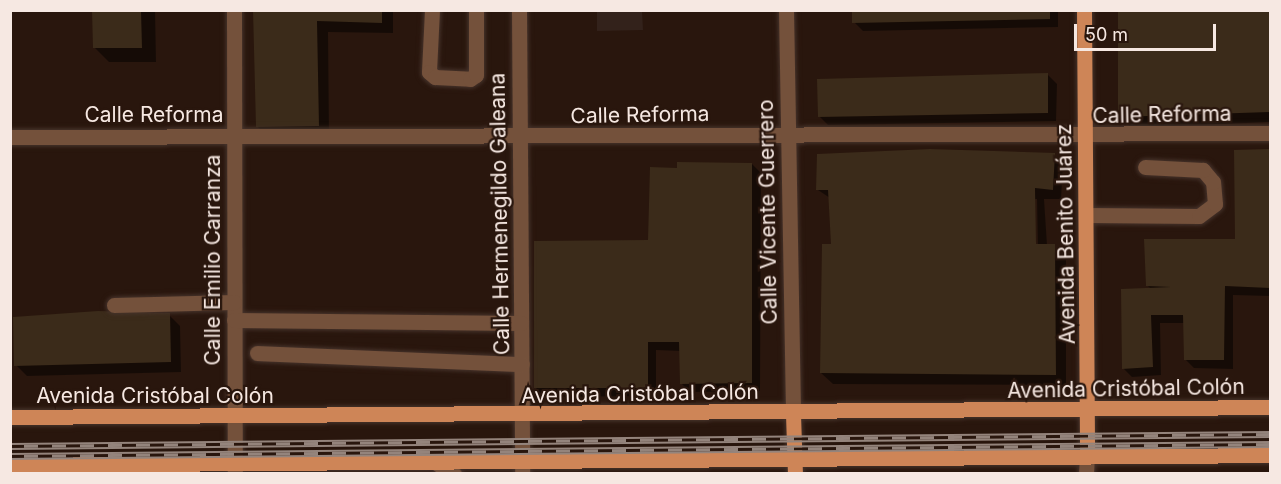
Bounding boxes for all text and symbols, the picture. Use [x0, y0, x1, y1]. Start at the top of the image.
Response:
scale bar [1077, 12, 1220, 50]
text: 50 m [1085, 24, 1128, 45]
street label: Calle Hermenegildo Galeana [485, 73, 515, 355]
street label: Calle Vicente Guerrero [753, 99, 783, 325]
street label: Calle Reforma [570, 101, 710, 129]
street label: Calle Reforma [1092, 101, 1232, 129]
street label: Calle Reforma [84, 102, 224, 128]
street label: Avenida Benito Juárez [1051, 123, 1081, 345]
street label: Calle Emilio Carranza [200, 154, 226, 366]
street label: Avenida Cristóbal Colón [1007, 374, 1245, 404]
street label: Avenida Cristóbal Colón [521, 379, 759, 409]
street label: Avenida Cristóbal Colón [36, 383, 274, 409]

